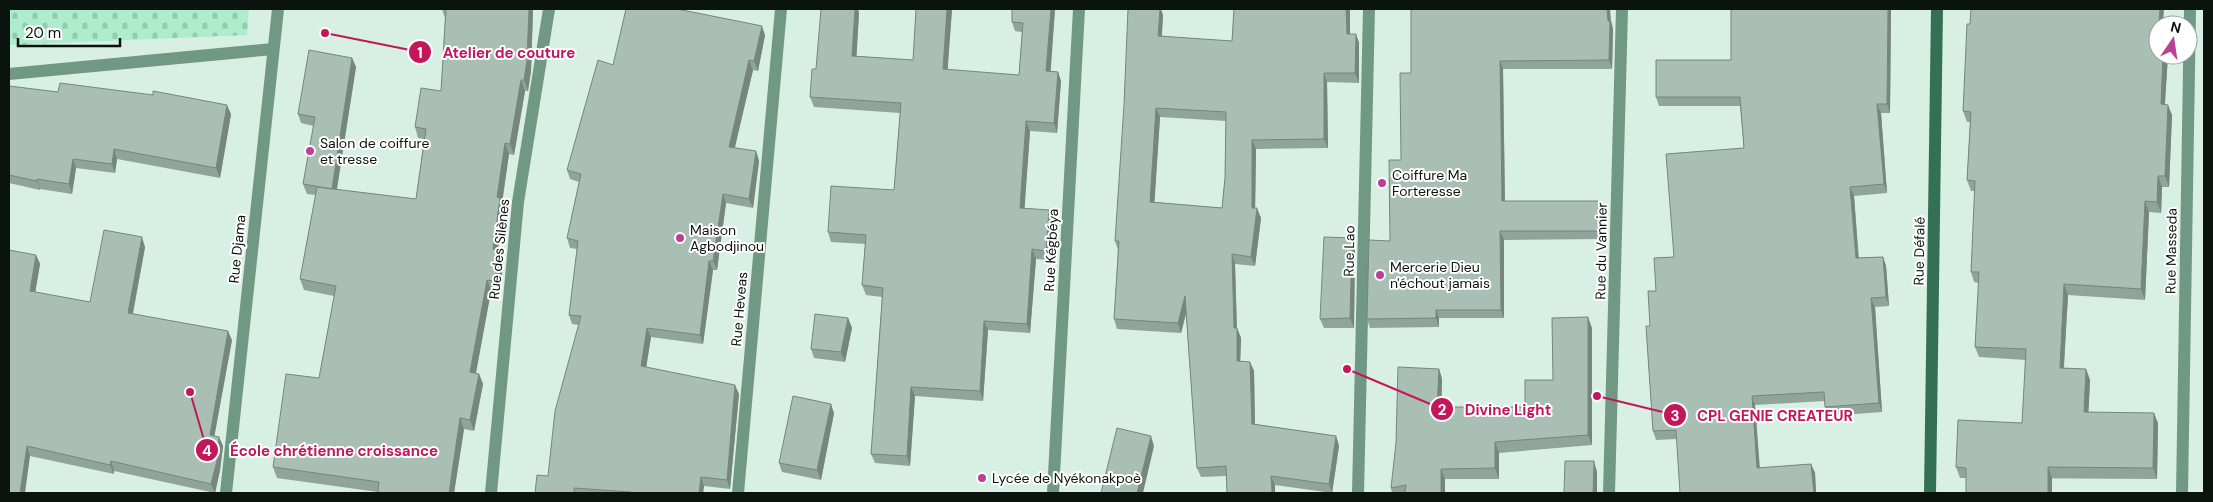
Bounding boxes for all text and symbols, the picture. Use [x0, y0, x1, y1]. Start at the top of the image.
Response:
scale bar [18, 15, 120, 47]
north arrow [2148, 15, 2198, 65]
text: N [2169, 17, 2183, 37]
text: 20 m [25, 23, 61, 43]
callout: Atelier de couture [408, 37, 585, 67]
text: 1 [417, 43, 423, 63]
text: Atelier de couture [443, 43, 575, 63]
place label: Salon de coiffure et tresse [320, 134, 429, 168]
marker: Salon de coiffure et tresse [304, 145, 316, 157]
place label: Coiffure Ma Forteresse [1392, 166, 1467, 200]
marker: Coiffure Ma Forteresse [1376, 177, 1388, 189]
street label: Rue des Silènes [485, 198, 513, 300]
street label: Rue du Vannier [1591, 202, 1611, 300]
street label: Rue Kégbéya [1040, 208, 1062, 292]
street label: Rue Masseda [2161, 208, 2181, 294]
street label: Rue Djama [224, 214, 250, 284]
street label: Rue Défalé [1909, 216, 1929, 286]
place label: Maison Agbodjinou [690, 221, 764, 255]
street label: Rue Lao [1340, 225, 1358, 277]
marker: Maison Agbodjinou [674, 232, 686, 244]
place label: Mercerie Dieu n'échout jamais [1390, 258, 1490, 292]
marker: Mercerie Dieu n'échout jamais [1374, 269, 1386, 281]
street label: Rue Heveas [727, 271, 751, 347]
callout: Divine Light [1430, 394, 1561, 424]
text: 2 [1438, 400, 1447, 420]
text: Divine Light [1465, 400, 1551, 420]
callout: CPL GENIE CREATEUR [1662, 400, 1864, 430]
text: 3 [1670, 406, 1680, 426]
text: CPL GENIE CREATEUR [1697, 406, 1853, 426]
callout: École chrétienne croissance [195, 435, 448, 465]
text: 4 [202, 441, 212, 461]
text: École chrétienne croissance [230, 441, 438, 461]
place label: Lycée de Nyékonakpoè [992, 469, 1141, 487]
marker: Lycée de Nyékonakpoè [976, 472, 988, 484]

